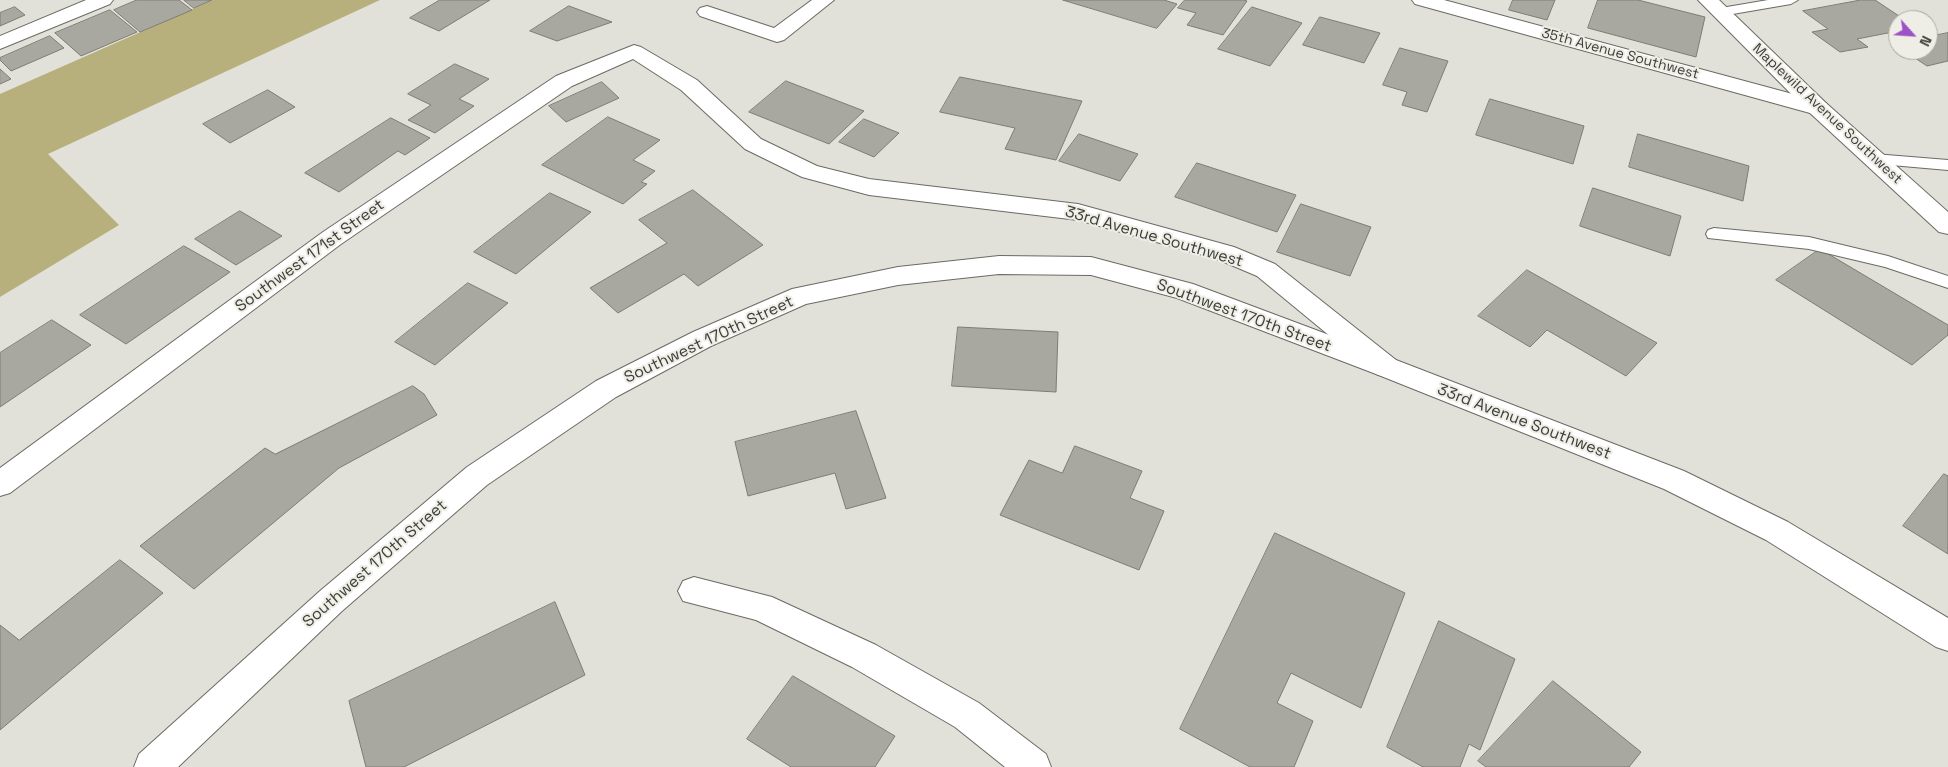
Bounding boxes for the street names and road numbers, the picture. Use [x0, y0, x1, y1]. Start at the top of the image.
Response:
street label: 35th Avenue Southwest [1539, 25, 1701, 83]
street label: Maplewild Avenue Southwest [1749, 40, 1905, 188]
street label: Southwest 171st Street [232, 196, 388, 316]
street label: 33rd Avenue Southwest [1063, 202, 1245, 272]
street label: Southwest 170th Street [1154, 275, 1334, 357]
street label: Southwest 170th Street [621, 292, 797, 388]
street label: 33rd Avenue Southwest [1434, 380, 1614, 464]
street label: Southwest 170th Street [299, 496, 451, 632]

